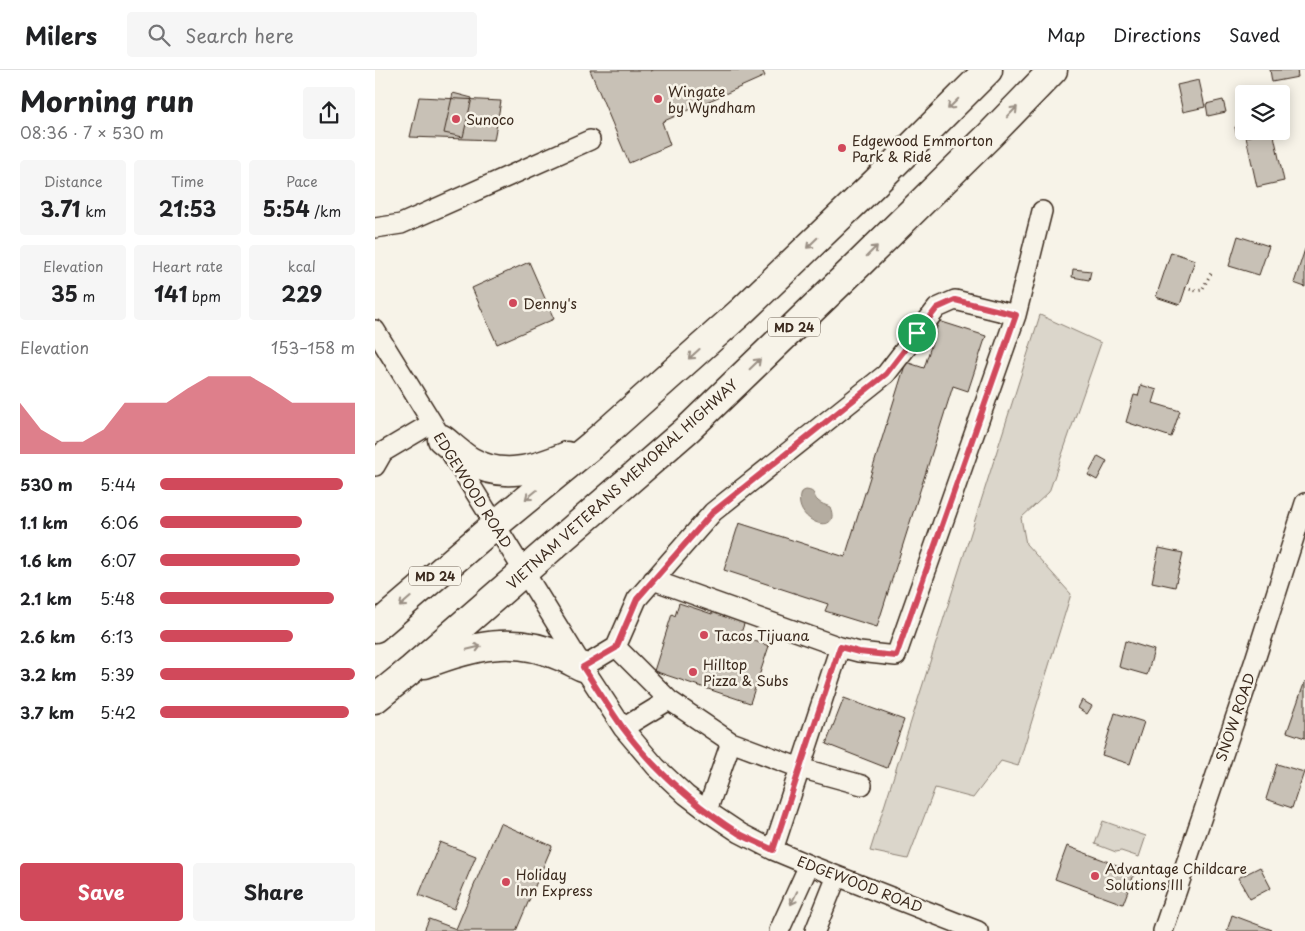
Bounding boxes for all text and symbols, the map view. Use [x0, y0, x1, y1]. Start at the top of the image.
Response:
search box [127, 12, 477, 57]
text: Milers [25, 17, 97, 53]
icon: search [145, 21, 173, 49]
text: Search here [185, 21, 294, 49]
text: Map [1047, 21, 1085, 48]
text: Directions [1113, 21, 1201, 48]
text: Saved [1229, 21, 1280, 48]
text: Morning run [20, 79, 194, 122]
place label: Wingate by Wyndham [668, 81, 756, 118]
map controls [1235, 85, 1290, 140]
button: layers [1235, 85, 1290, 140]
button: share [303, 87, 355, 139]
marker: Wingate by Wyndham [652, 93, 664, 105]
one-way arrow [947, 98, 959, 111]
one-way arrow [1006, 106, 1018, 118]
place label: Sunoco [466, 109, 514, 130]
marker: Sunoco [450, 113, 462, 125]
text: 08:36 · 7 × 530 m [20, 120, 164, 144]
place label: Edgewood Emmorton Park & Ride [852, 130, 993, 167]
marker: Edgewood Emmorton Park & Ride [836, 142, 848, 154]
text: Distance [44, 171, 103, 192]
text: Time [171, 171, 204, 192]
text: Pace [286, 171, 318, 192]
text: 3.71 [40, 192, 81, 224]
text: 21:53 [159, 192, 216, 224]
text: 5:54 [262, 192, 310, 224]
text: km [81, 201, 106, 222]
text: /km [310, 201, 341, 222]
one-way arrow [806, 237, 819, 249]
one-way arrow [866, 245, 878, 257]
text: Elevation [43, 256, 103, 277]
text: Heart rate [152, 256, 223, 277]
text: kcal [288, 256, 316, 277]
text: 35 [51, 277, 78, 309]
text: 141 [154, 277, 187, 309]
text: 229 [281, 277, 322, 309]
text: m [78, 286, 95, 307]
text: bpm [187, 286, 221, 307]
place label: Denny's [523, 293, 577, 314]
marker: Denny's [507, 297, 519, 309]
pin [896, 312, 938, 354]
road number: MD 24 [768, 318, 820, 336]
icon: arrive [903, 319, 931, 347]
text: Elevation [20, 335, 89, 359]
text: 153–158 m [271, 335, 355, 359]
one-way arrow [688, 348, 701, 360]
one-way arrow [749, 358, 762, 370]
street label: VIETNAM VETERANS MEMORIAL HIGHWAY [502, 374, 742, 594]
street label: EDGEWOOD ROAD [429, 428, 517, 552]
text: 530 m [20, 472, 73, 496]
text: 5:44 [100, 472, 136, 496]
one-way arrow [525, 489, 538, 500]
text: 1.1 km [20, 510, 68, 534]
text: 6:06 [100, 510, 139, 534]
text: 1.6 km [20, 548, 72, 572]
text: 6:07 [100, 548, 136, 572]
road number: MD 24 [409, 566, 461, 586]
text: 2.1 km [20, 586, 72, 610]
text: 5:48 [100, 586, 135, 610]
one-way arrow [399, 596, 412, 607]
text: 2.6 km [20, 624, 76, 648]
text: 6:13 [100, 624, 134, 648]
place label: Tacos Tijuana [714, 625, 810, 646]
marker: Tacos Tijuana [698, 629, 710, 641]
one-way arrow [466, 643, 482, 653]
place label: Hilltop Pizza & Subs [703, 654, 788, 691]
text: 3.2 km [20, 662, 77, 686]
text: 5:39 [100, 662, 134, 686]
marker: Hilltop Pizza & Subs [687, 666, 699, 678]
street label: SNOW ROAD [1210, 670, 1260, 764]
text: 3.7 km [20, 700, 74, 724]
text: 5:42 [100, 700, 136, 724]
street label: EDGEWOOD ROAD [794, 850, 926, 918]
place label: Advantage Childcare Solutions III [1105, 858, 1247, 895]
button: Save [20, 863, 183, 921]
button: Share [193, 863, 355, 921]
place label: Holiday Inn Express [516, 864, 593, 901]
marker: Advantage Childcare Solutions III [1089, 870, 1101, 882]
marker: Holiday Inn Express [500, 876, 512, 888]
one-way arrow [789, 890, 799, 905]

